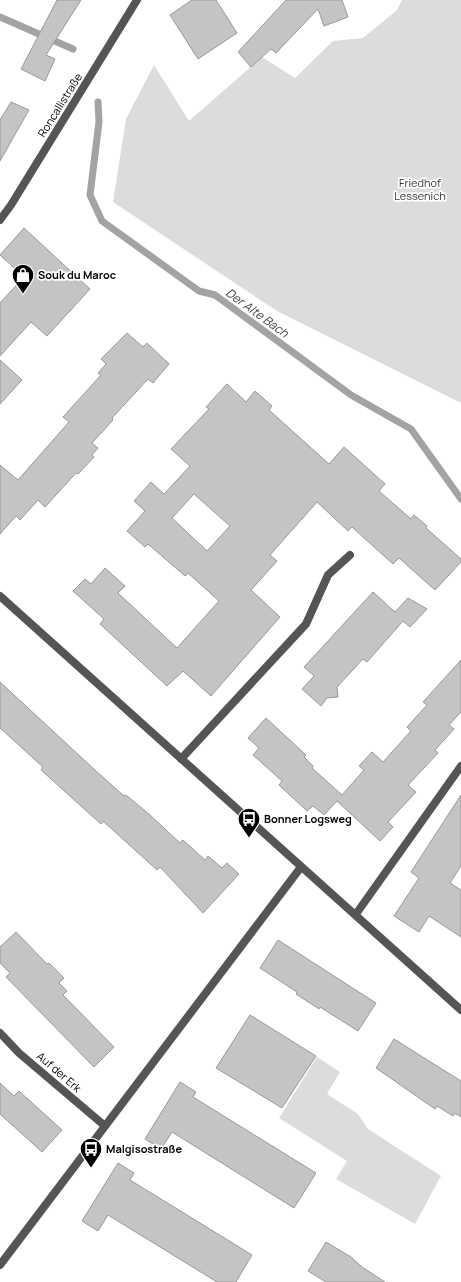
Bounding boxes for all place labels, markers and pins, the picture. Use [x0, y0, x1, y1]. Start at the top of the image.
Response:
shop icon: Souk du Maroc [10, 262, 36, 295]
place label: Souk du Maroc [38, 267, 116, 282]
bus stop icon: Bonner Logsweg [236, 806, 262, 839]
place label: Bonner Logsweg [264, 811, 352, 826]
bus stop icon: Malgisostraße [78, 1136, 104, 1169]
place label: Malgisostraße [106, 1141, 183, 1156]

